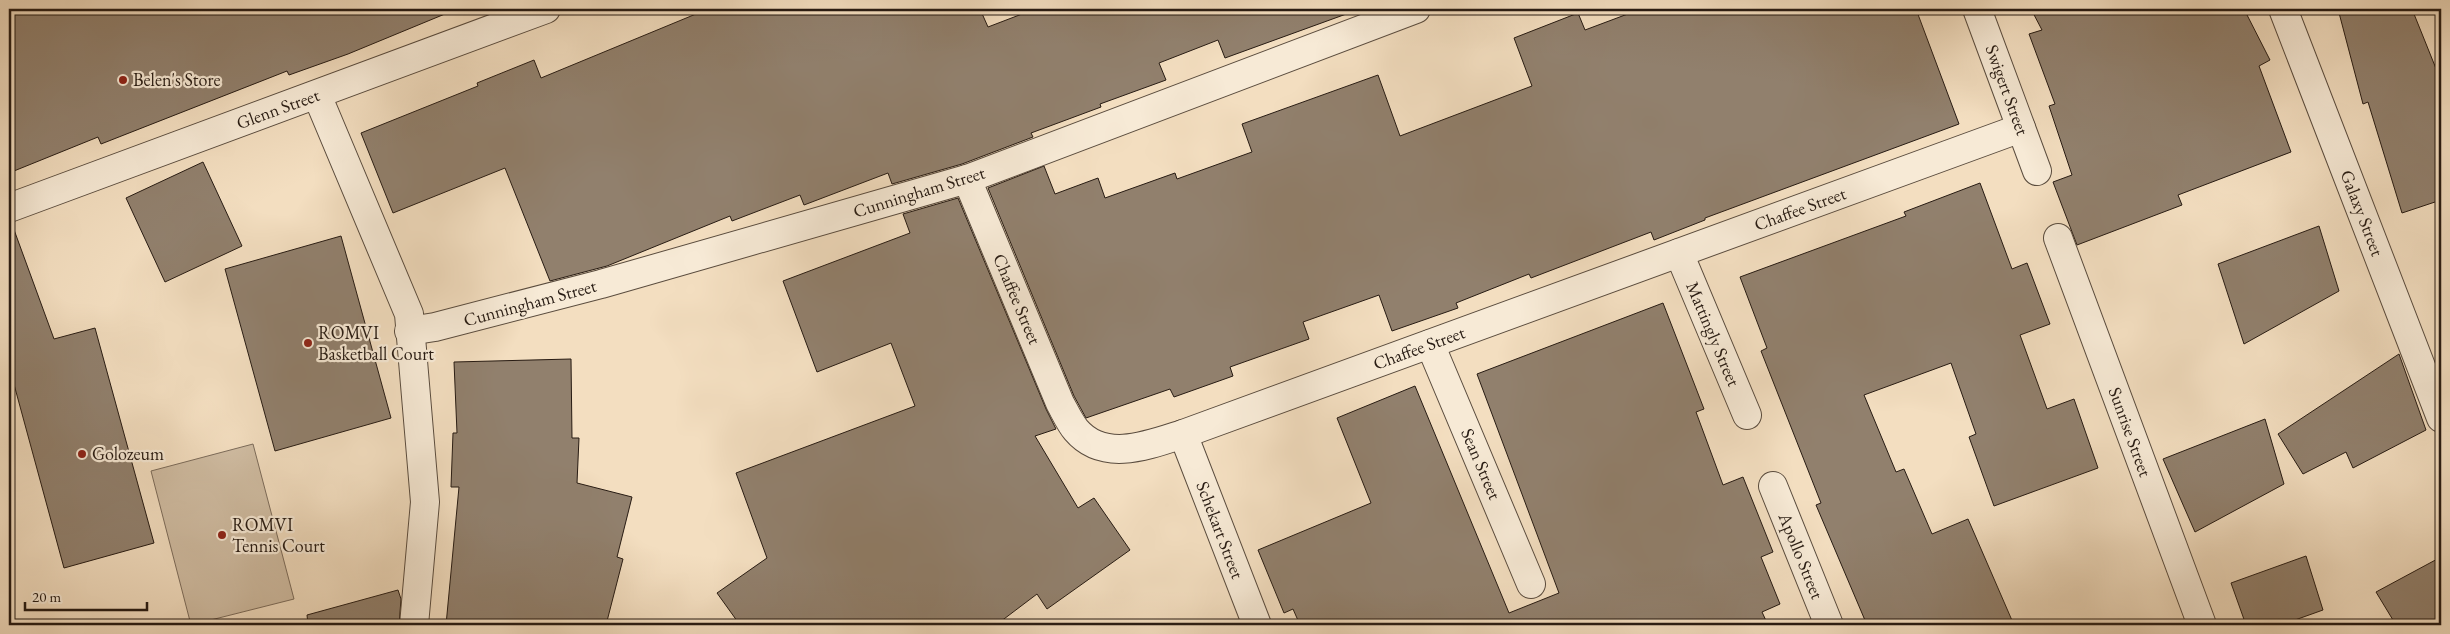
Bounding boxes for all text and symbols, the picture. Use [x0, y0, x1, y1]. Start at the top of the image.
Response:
street label: Swigert Street [1980, 41, 2035, 139]
place label: Belen's Store [133, 68, 220, 91]
marker: Belen's Store [117, 74, 129, 86]
street label: Glenn Street [233, 83, 323, 134]
street label: Cunningham Street [850, 160, 988, 222]
street label: Galaxy Street [2336, 166, 2390, 260]
street label: Chaffee Street [1751, 181, 1849, 236]
street label: Chaffee Street [988, 250, 1047, 348]
street label: Cunningham Street [461, 274, 599, 331]
street label: Mattingly Street [1681, 278, 1746, 390]
street label: Chaffee Street [1370, 320, 1468, 375]
place label: ROMVI Basketball Court [318, 321, 434, 365]
marker: ROMVI Basketball Court [302, 337, 314, 349]
street label: Sunrise Street [2104, 384, 2157, 480]
street label: Sean Street [1456, 425, 1507, 503]
place label: Golozeum [92, 442, 164, 465]
marker: Golozeum [76, 448, 88, 460]
street label: Schekart Street [1191, 478, 1250, 582]
street label: Apollo Street [1773, 508, 1829, 603]
place label: ROMVI Tennis Court [232, 513, 325, 557]
marker: ROMVI Tennis Court [216, 529, 228, 541]
scale bar [25, 579, 148, 611]
text: 20 m [32, 587, 61, 606]

